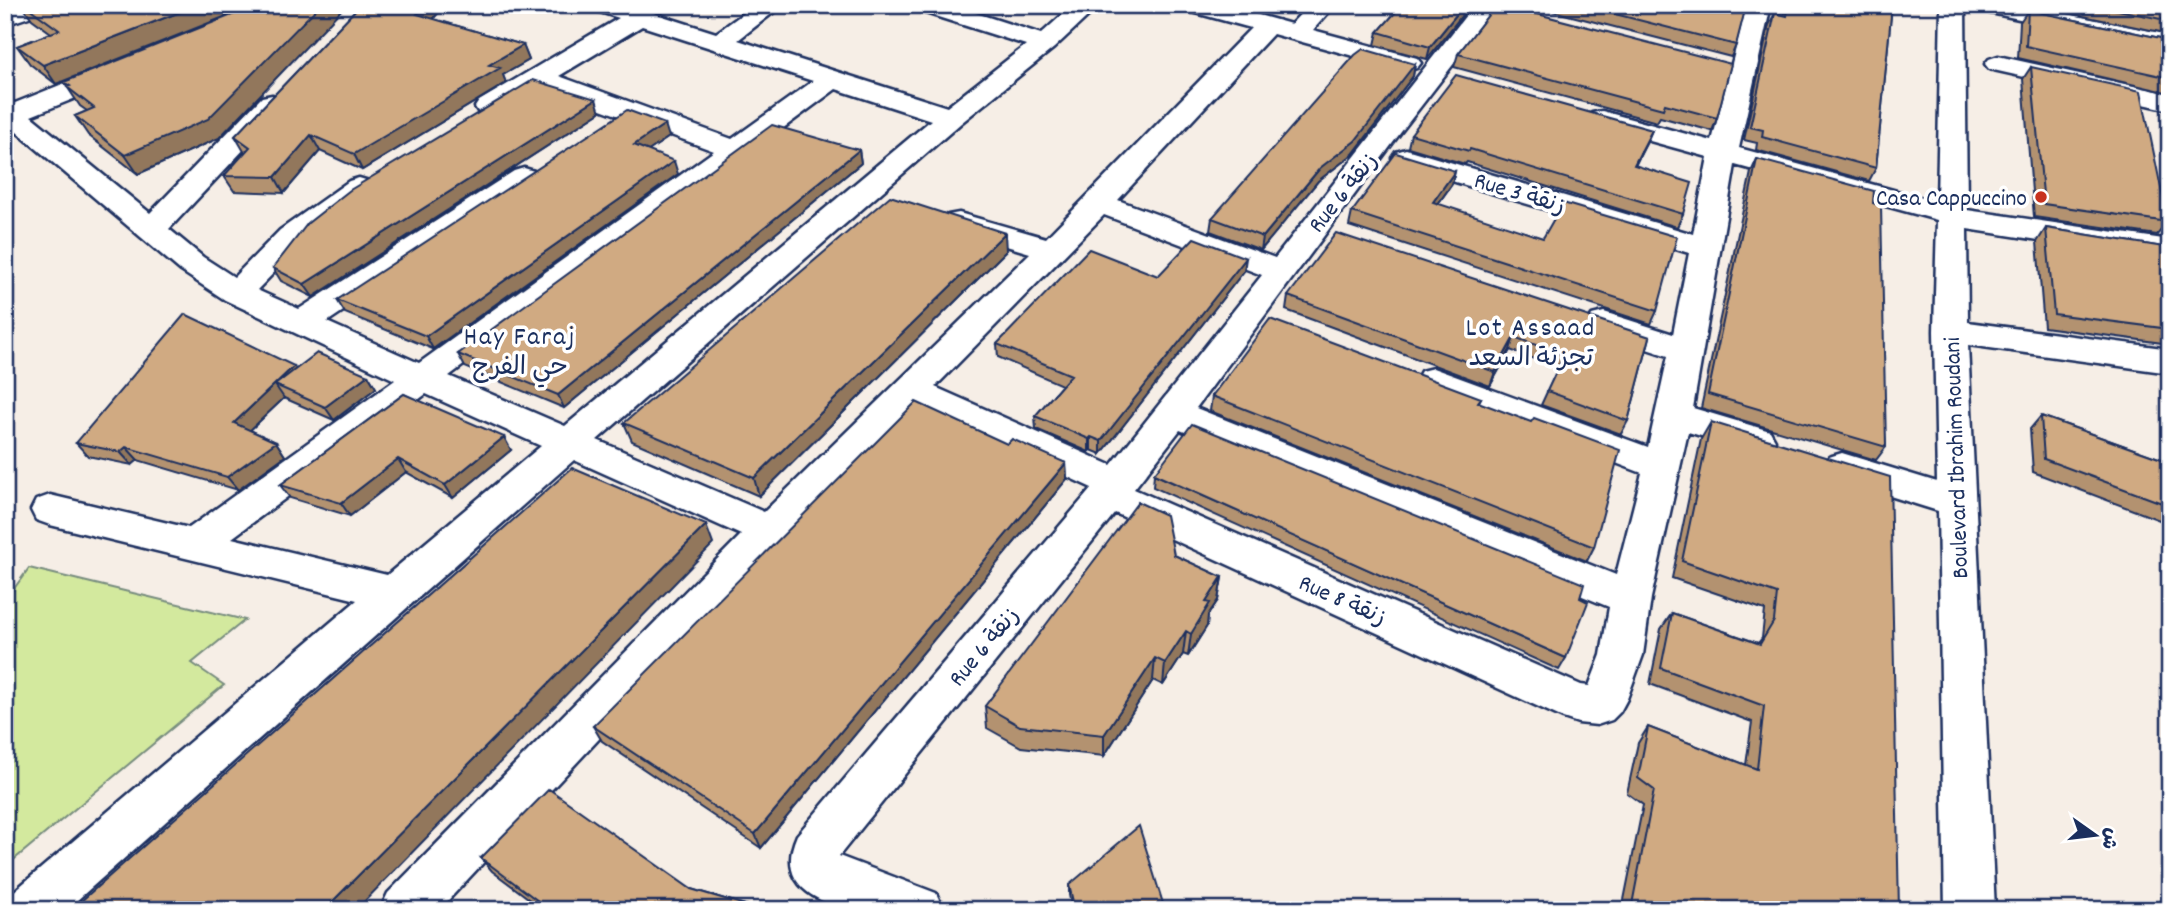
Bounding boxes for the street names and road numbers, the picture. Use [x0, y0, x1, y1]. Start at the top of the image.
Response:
street label: Rue 6 زنقة [1301, 146, 1387, 241]
street label: Rue 3 زنقة [1469, 165, 1569, 225]
street label: Boulevard Ibrahim Roudani [1937, 337, 1979, 579]
street label: Rue 8 زنقة [1293, 567, 1391, 636]
street label: Rue 6 زنقة [942, 601, 1029, 695]

